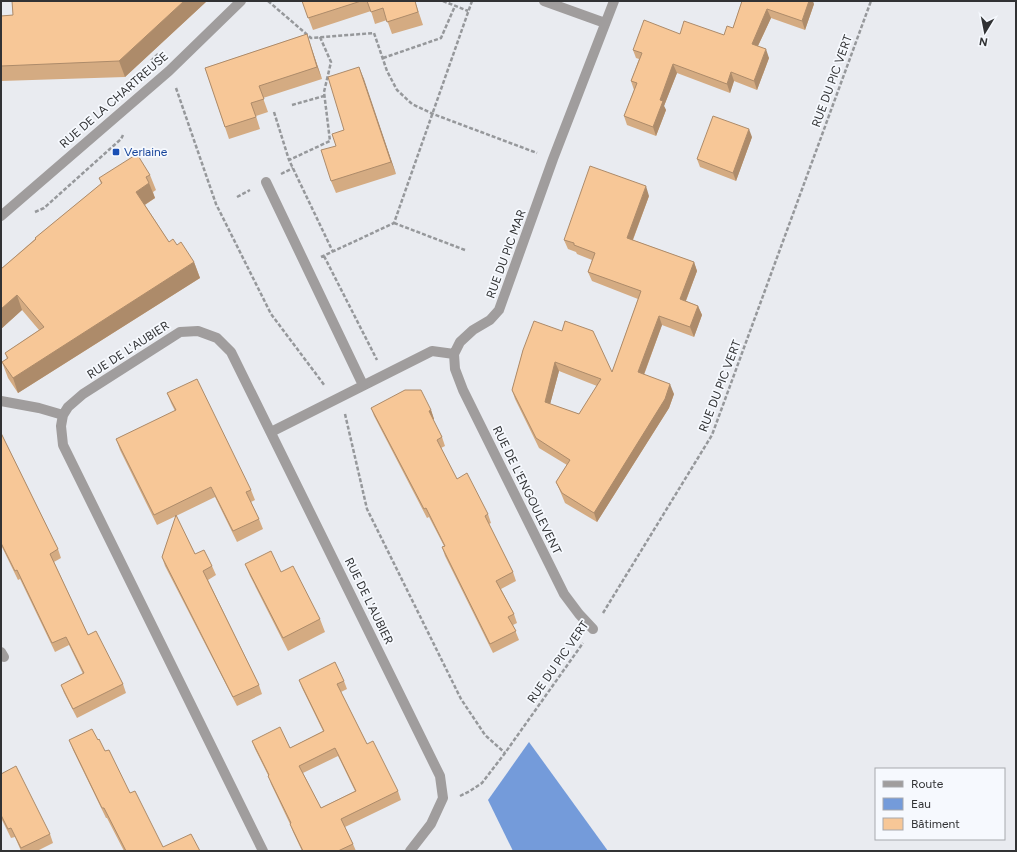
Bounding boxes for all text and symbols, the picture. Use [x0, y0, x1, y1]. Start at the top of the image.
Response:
north arrow [965, 12, 1005, 52]
street label: RUE DU PIC VERT [809, 33, 855, 129]
text: N [978, 34, 989, 48]
street label: RUE DE LA CHARTREUSE [57, 49, 171, 151]
place label: Verlaine [124, 145, 168, 159]
marker: Verlaine [111, 147, 121, 157]
street label: RUE DU PIC MAR [483, 208, 529, 300]
street label: RUE DE L'AUBIER [84, 318, 172, 382]
street label: RUE DU PIC VERT [696, 338, 744, 434]
street label: RUE DE L'ENGOULEVENT [490, 424, 564, 557]
street label: RUE DE L'AUBIER [342, 555, 396, 647]
street label: RUE DU PIC VERT [524, 618, 592, 706]
legend [875, 768, 1005, 840]
text: Route [911, 777, 944, 791]
text: Eau [911, 797, 931, 811]
text: Bâtiment [911, 817, 960, 831]

